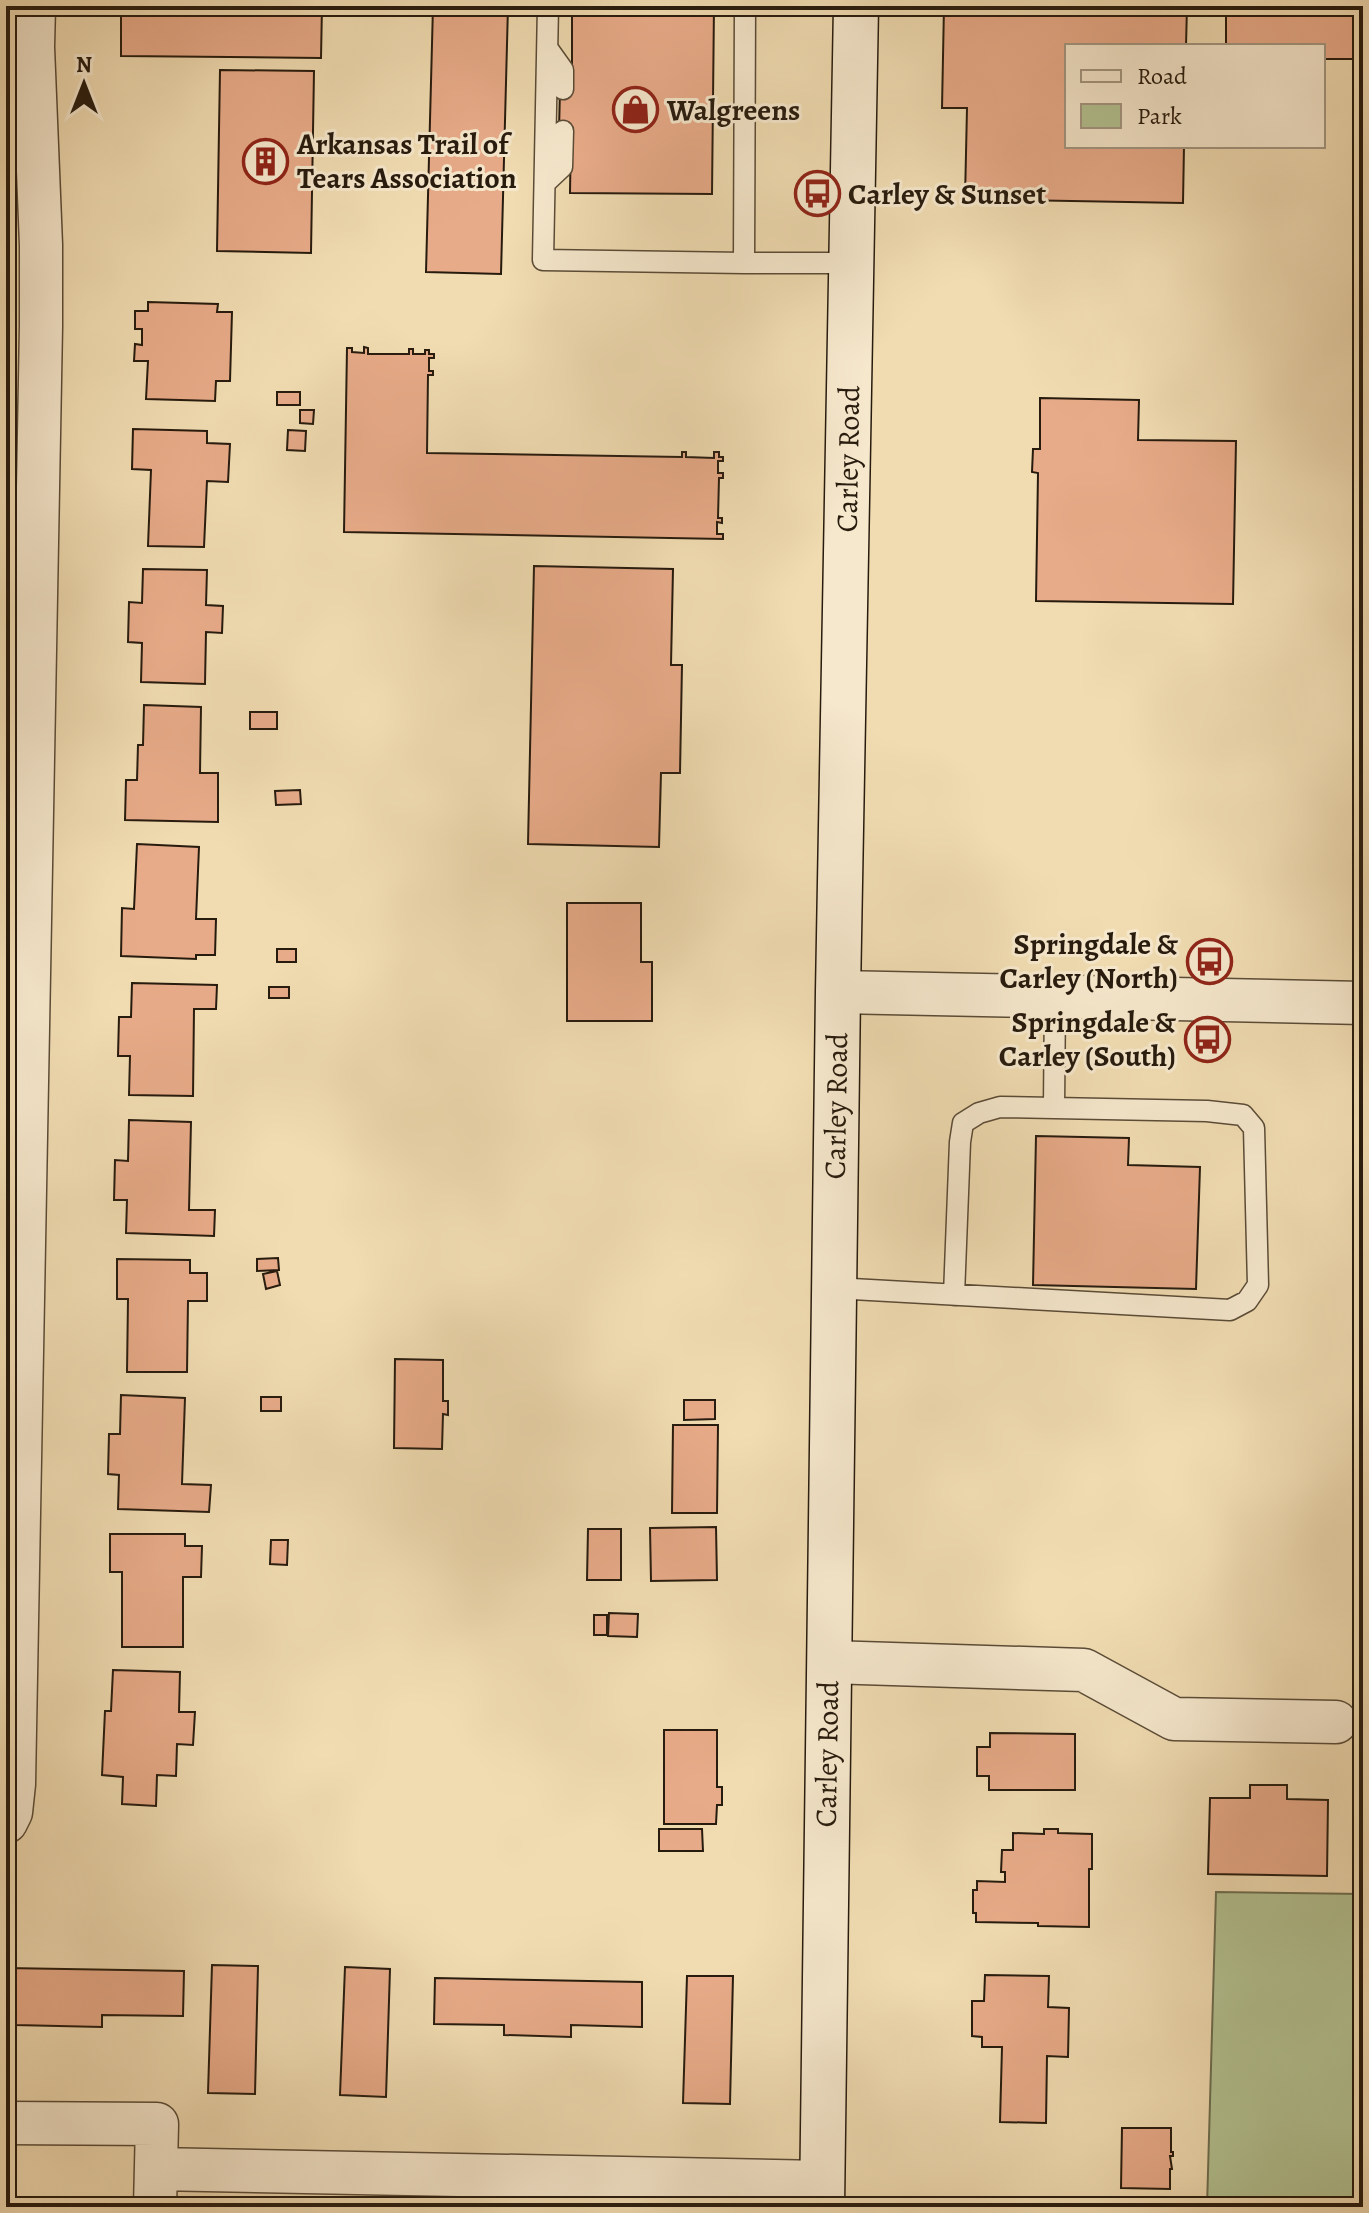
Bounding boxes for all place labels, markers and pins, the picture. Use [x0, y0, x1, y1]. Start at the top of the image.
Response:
shop icon: Walgreens [612, 86, 660, 134]
place label: Walgreens [666, 90, 800, 130]
place label: Arkansas Trail of Tears Association [296, 124, 517, 198]
building icon: Arkansas Trail of Tears Association [242, 137, 290, 185]
bus stop icon: Carley & Sunset [793, 170, 841, 218]
place label: Carley & Sunset [848, 174, 1046, 214]
place label: Springdale & Carley (North) [999, 924, 1178, 998]
bus stop icon: Springdale & Carley (North) [1185, 937, 1233, 985]
place label: Springdale & Carley (South) [999, 1002, 1176, 1076]
bus stop icon: Springdale & Carley (South) [1183, 1015, 1231, 1063]

